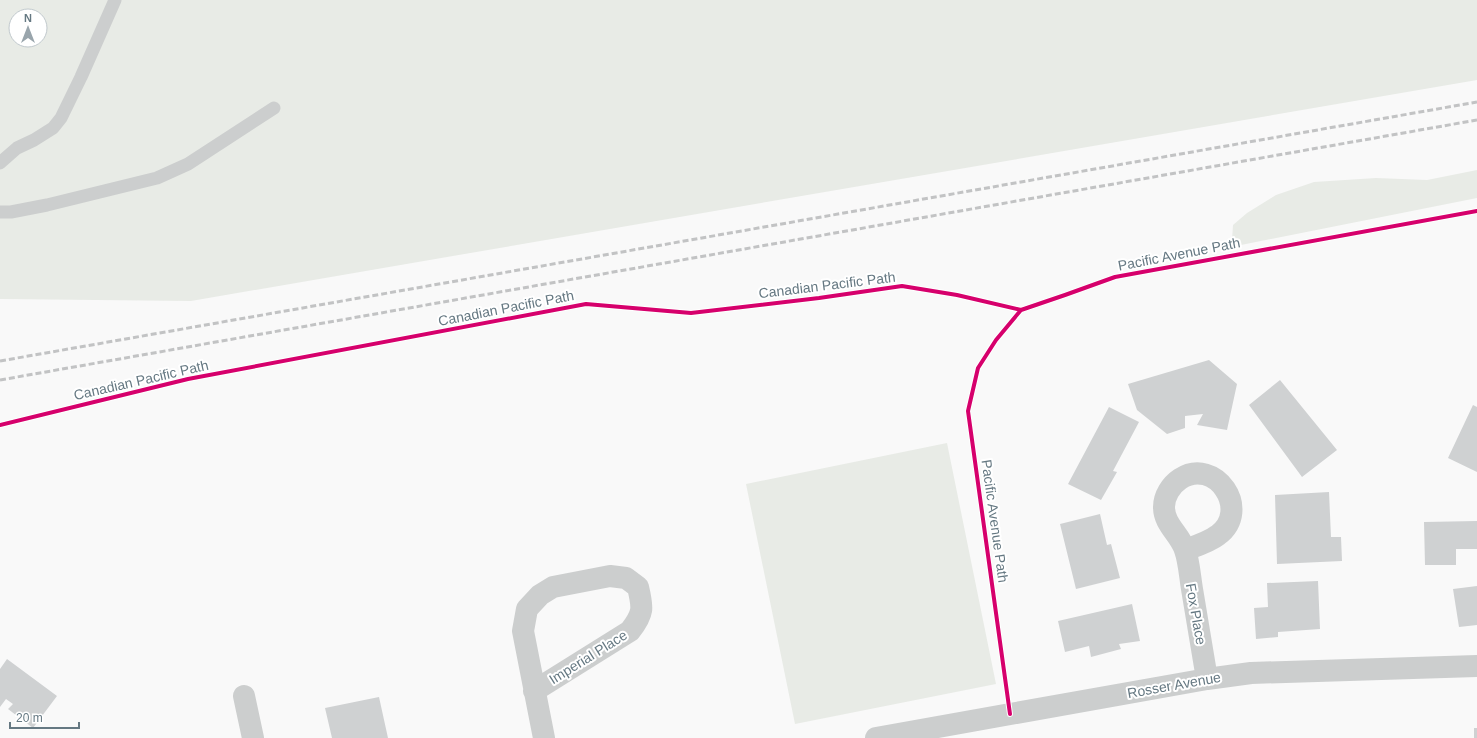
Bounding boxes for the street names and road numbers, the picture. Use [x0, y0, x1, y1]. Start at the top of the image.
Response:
street label: Pacific Avenue Path [1116, 234, 1242, 274]
street label: Canadian Pacific Path [758, 269, 896, 301]
street label: Canadian Pacific Path [437, 287, 575, 329]
street label: Canadian Pacific Path [72, 357, 210, 403]
street label: Pacific Avenue Path [978, 458, 1012, 584]
street label: Fox Place [1183, 582, 1209, 646]
street label: Imperial Place [546, 627, 630, 687]
street label: Rosser Avenue [1126, 669, 1222, 701]

